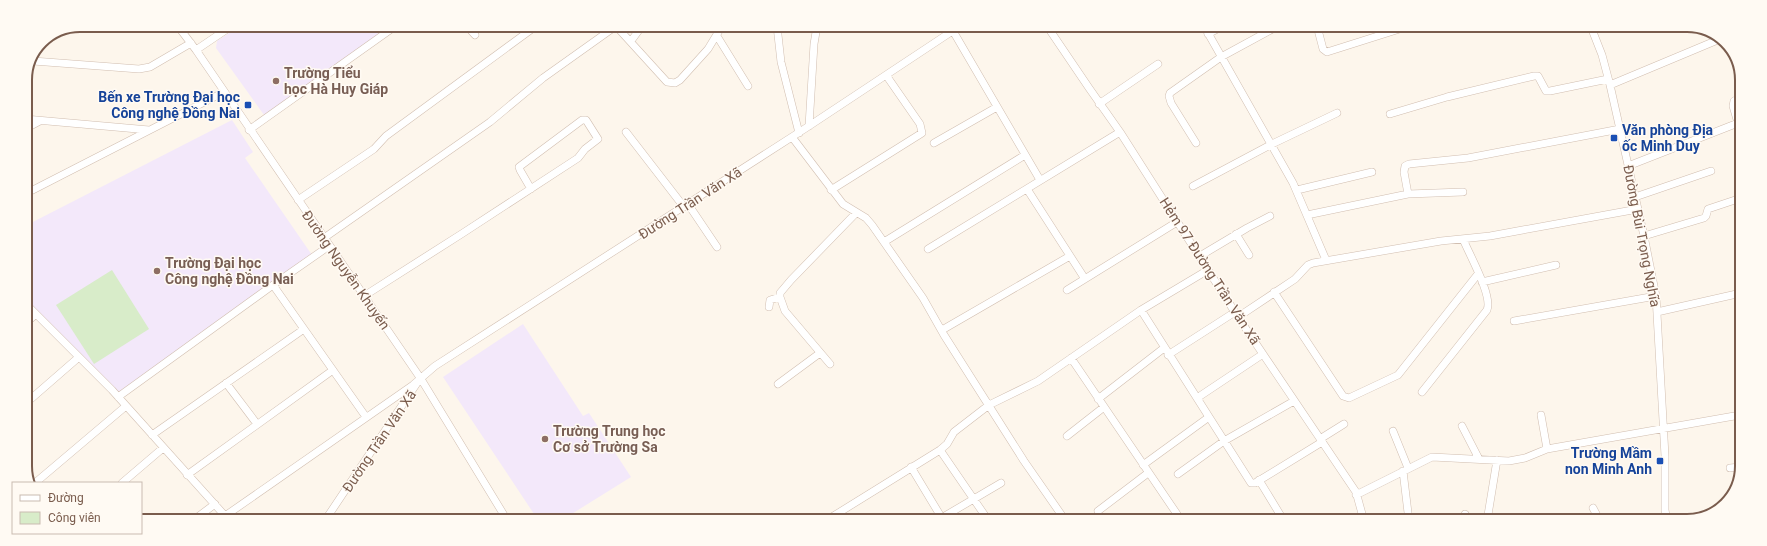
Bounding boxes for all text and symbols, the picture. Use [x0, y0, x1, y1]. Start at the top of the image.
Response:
place label: Trường Tiểu học Hà Huy Giáp [284, 65, 388, 97]
marker: Trường Tiểu học Hà Huy Giáp [271, 76, 281, 86]
place label: Bến xe Trường Đại học Công nghệ Đồng Nai [98, 89, 240, 121]
marker: Bến xe Trường Đại học Công nghệ Đồng Nai [243, 100, 253, 110]
place label: Văn phòng Địa ốc Minh Duy [1622, 122, 1714, 154]
marker: Văn phòng Địa ốc Minh Duy [1609, 133, 1619, 143]
street label: Đường Trần Văn Xã [635, 164, 745, 242]
street label: Đường Bùi Trọng Nghĩa [1620, 164, 1664, 308]
street label: Hẻm 97 Đường Trần Văn Xã [1156, 194, 1264, 348]
street label: Đường Nguyễn Khuyến [299, 207, 393, 333]
place label: Trường Đại học Công nghệ Đồng Nai [165, 255, 294, 287]
marker: Trường Đại học Công nghệ Đồng Nai [152, 266, 162, 276]
street label: Đường Trần Văn Xã [339, 387, 419, 495]
place label: Trường Trung học Cơ sở Trường Sa [553, 423, 665, 455]
marker: Trường Trung học Cơ sở Trường Sa [540, 434, 550, 444]
place label: Trường Mầm non Minh Anh [1565, 445, 1652, 477]
marker: Trường Mầm non Minh Anh [1655, 456, 1665, 466]
legend [12, 482, 142, 534]
text: Đường [48, 491, 84, 505]
text: Công viên [48, 511, 101, 525]

